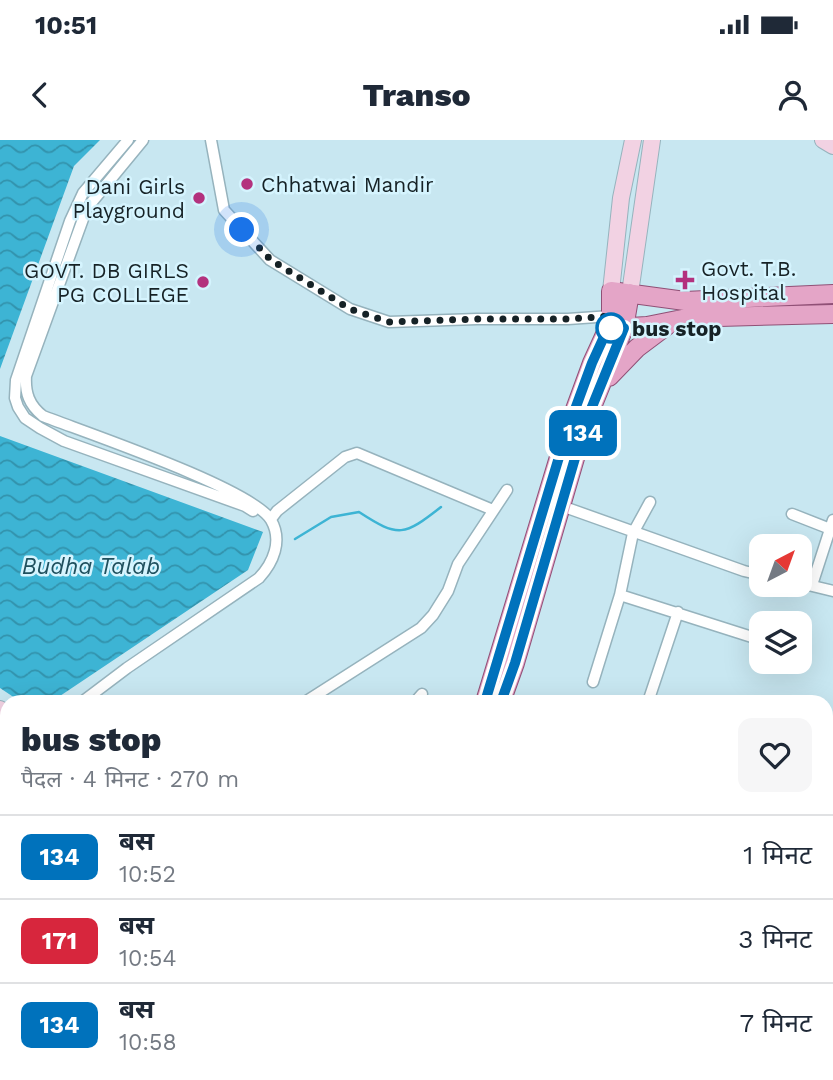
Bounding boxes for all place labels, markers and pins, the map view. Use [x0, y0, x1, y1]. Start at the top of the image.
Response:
place label: Chhatwai Mandir [261, 172, 434, 197]
place label: Dani Girls Playground [73, 174, 185, 223]
marker: Chhatwai Mandir [239, 176, 255, 192]
marker: Dani Girls Playground [191, 190, 207, 206]
place label: Govt. T.B. Hospital [701, 256, 796, 305]
place label: GOVT. DB GIRLS PG COLLEGE [24, 258, 189, 307]
marker: Govt. T.B. Hospital [675, 270, 695, 290]
marker: GOVT. DB GIRLS PG COLLEGE [195, 274, 211, 290]
marker: bus stop [596, 313, 626, 343]
place label: bus stop [632, 316, 721, 341]

